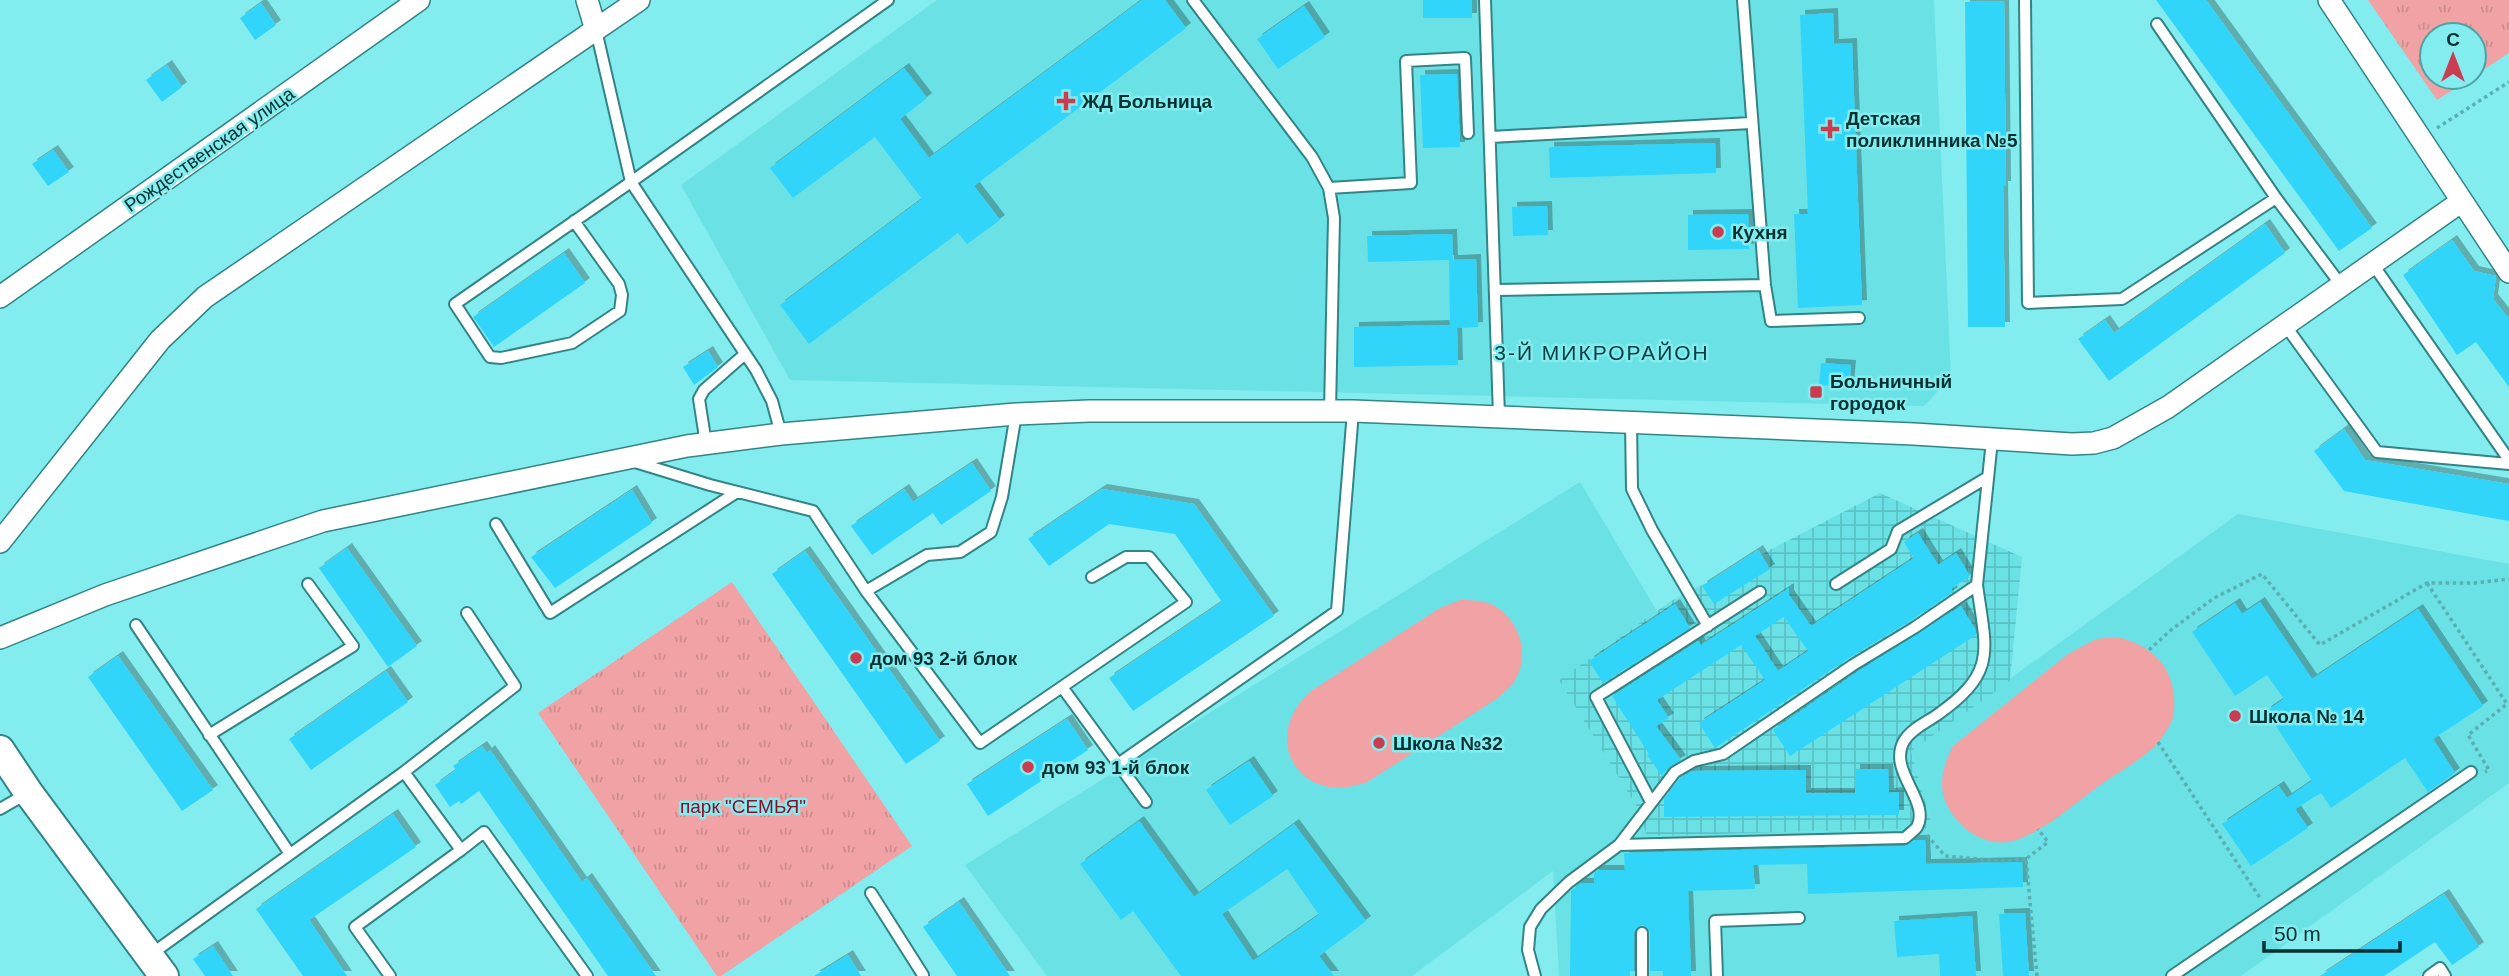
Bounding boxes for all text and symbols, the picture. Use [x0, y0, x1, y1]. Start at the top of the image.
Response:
north arrow [2418, 21, 2488, 91]
text: С [2446, 29, 2460, 50]
street label: Рождественская улица [120, 83, 299, 216]
marker: ЖД Больница [1056, 91, 1076, 111]
place label: ЖД Больница [1081, 91, 1213, 112]
place label: Детская поликлинника №5 [1846, 108, 2018, 151]
marker: Детская поликлинника №5 [1820, 119, 1840, 139]
place label: Кухня [1732, 222, 1788, 243]
marker: Кухня [1710, 224, 1726, 240]
district label: 3-Й МИКРОРАЙОН [1494, 341, 1710, 364]
place label: Больничный городок [1830, 371, 1952, 414]
marker: Больничный городок [1808, 384, 1824, 400]
place label: дом 93 2-й блок [870, 648, 1018, 669]
marker: дом 93 2-й блок [848, 650, 864, 666]
place label: Школа № 14 [2249, 706, 2364, 727]
marker: Школа № 14 [2227, 708, 2243, 724]
place label: Школа №32 [1393, 733, 1503, 754]
marker: Школа №32 [1371, 735, 1387, 751]
place label: дом 93 1-й блок [1042, 757, 1190, 778]
marker: дом 93 1-й блок [1020, 759, 1036, 775]
park label: парк "СЕМЬЯ" [680, 796, 806, 817]
scale bar [2264, 909, 2400, 953]
text: 50 m [2274, 922, 2321, 945]

